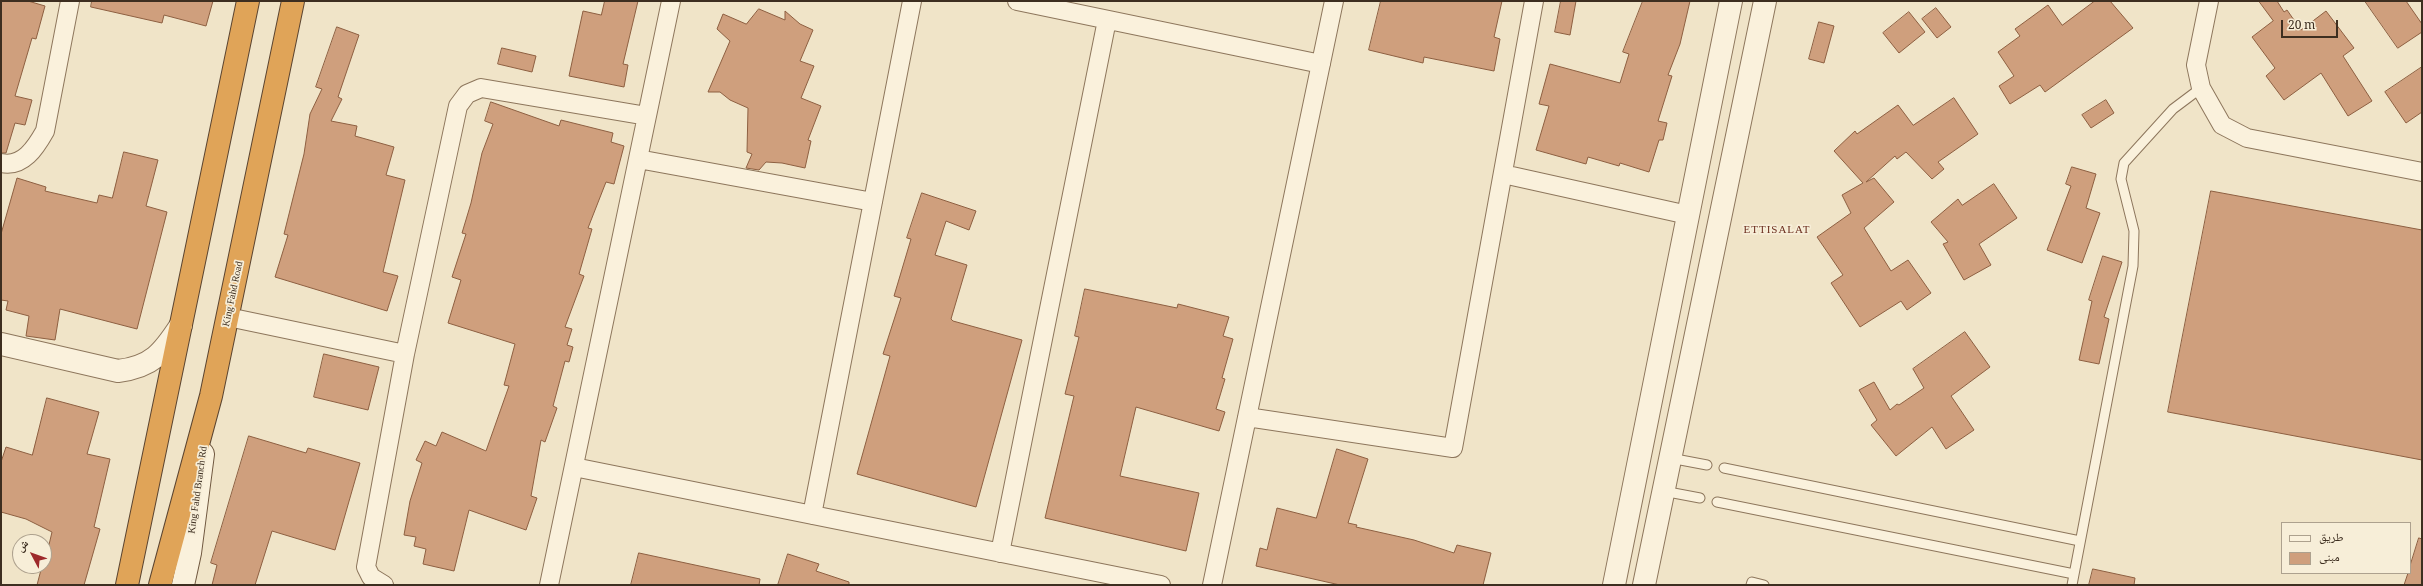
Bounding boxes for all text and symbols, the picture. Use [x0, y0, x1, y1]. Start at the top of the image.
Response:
scale bar [2283, 12, 2340, 38]
text: 20 m [2288, 16, 2315, 37]
district label: ETTISALAT [1743, 223, 1811, 237]
street label: King Fahd Road [219, 256, 247, 332]
street label: King Fahd Branch Rd [185, 440, 211, 540]
legend [2281, 522, 2411, 574]
text: طريق [2319, 528, 2344, 549]
north arrow [12, 534, 52, 574]
text: ش [12, 536, 34, 557]
text: مبنى [2319, 548, 2340, 569]

